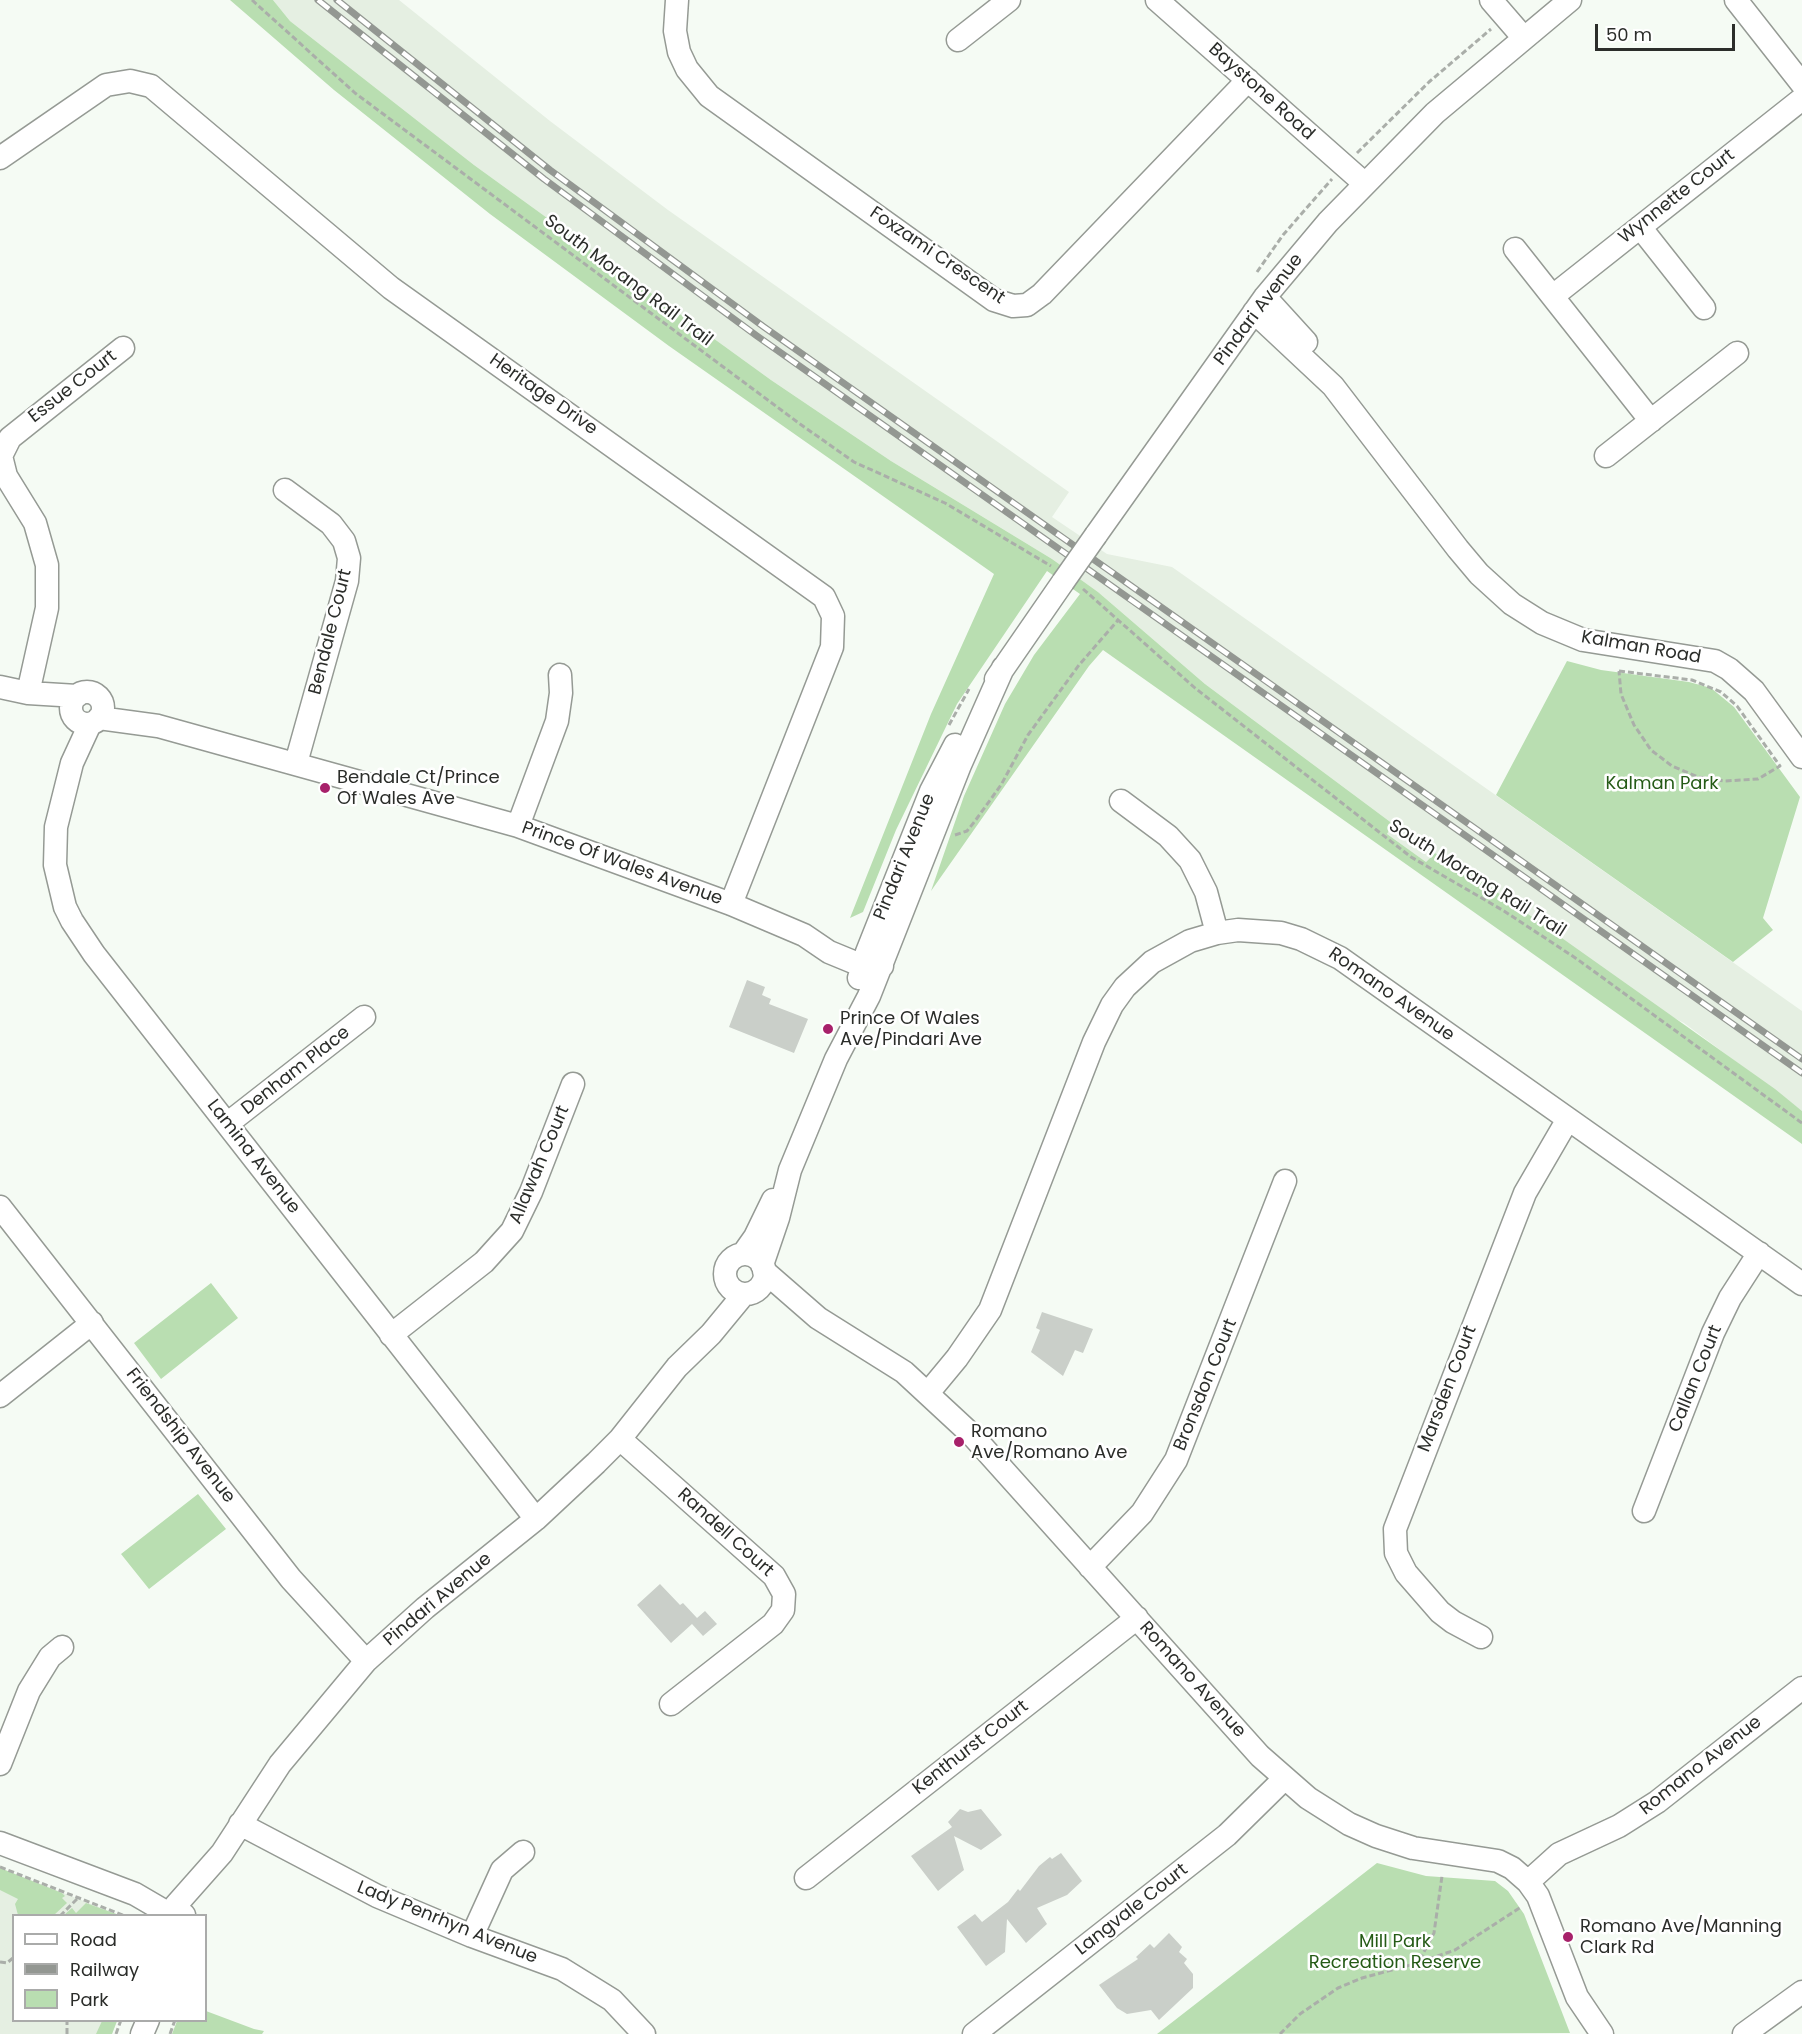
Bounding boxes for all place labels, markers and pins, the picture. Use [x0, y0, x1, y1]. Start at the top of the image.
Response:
place label: Bendale Ct/Prince Of Wales Ave [337, 767, 500, 810]
marker: Bendale Ct/Prince Of Wales Ave [318, 781, 332, 795]
place label: Prince Of Wales Ave/Pindari Ave [840, 1008, 982, 1050]
marker: Prince Of Wales Ave/Pindari Ave [821, 1022, 835, 1036]
place label: Romano Ave/Romano Ave [971, 1421, 1127, 1464]
marker: Romano Ave/Romano Ave [952, 1435, 966, 1449]
place label: Romano Ave/Manning Clark Rd [1580, 1916, 1782, 1958]
marker: Romano Ave/Manning Clark Rd [1561, 1930, 1575, 1944]

